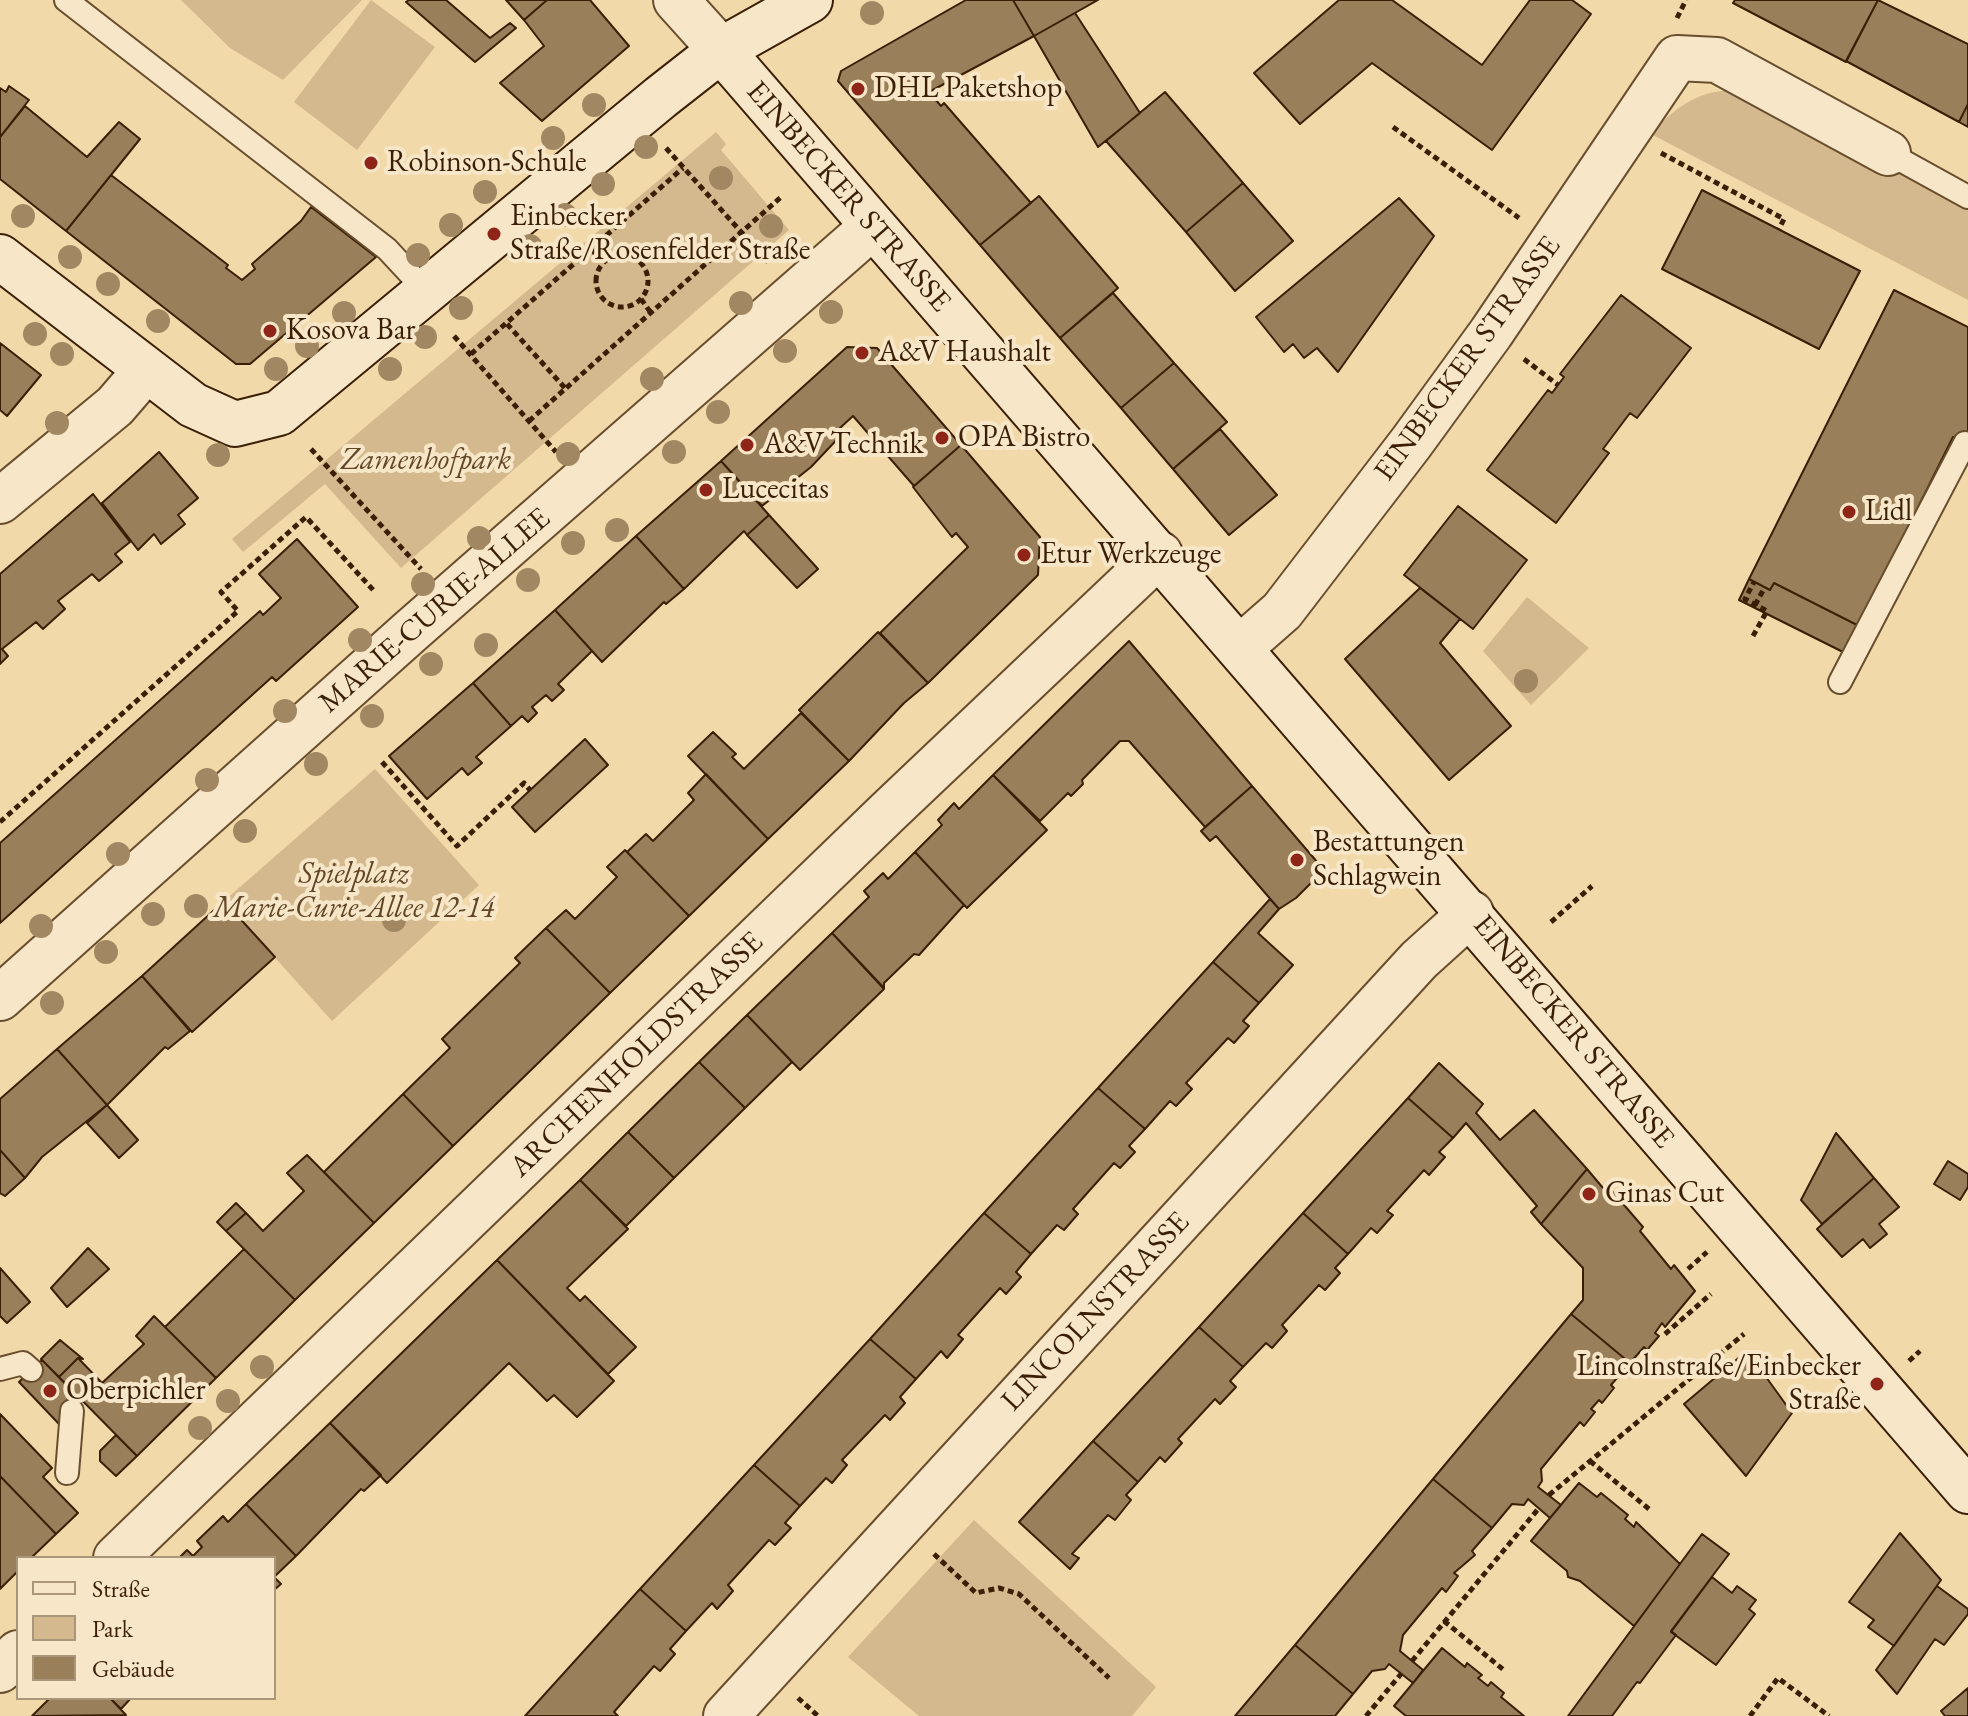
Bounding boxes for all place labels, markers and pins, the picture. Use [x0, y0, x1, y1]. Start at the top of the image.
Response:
place label: DHL Paketshop [874, 71, 1062, 107]
marker: DHL Paketshop [849, 80, 867, 98]
place label: Robinson-Schule [387, 145, 587, 181]
marker: Robinson-Schule [362, 154, 380, 172]
place label: Einbecker Straße/Rosenfelder Straße [510, 199, 810, 270]
marker: Einbecker Straße/Rosenfelder Straße [485, 225, 503, 243]
place label: Kosova Bar [286, 313, 416, 349]
marker: Kosova Bar [261, 322, 279, 340]
place label: A&V Haushalt [878, 335, 1051, 371]
marker: A&V Haushalt [853, 344, 871, 362]
place label: OPA Bistro [958, 420, 1090, 456]
place label: A&V Technik [763, 427, 923, 463]
marker: OPA Bistro [933, 429, 951, 447]
marker: A&V Technik [738, 436, 756, 454]
place label: Lucecitas [722, 472, 829, 508]
marker: Lucecitas [697, 481, 715, 499]
place label: Lidl [1865, 494, 1912, 530]
marker: Lidl [1840, 503, 1858, 521]
place label: Etur Werkzeuge [1040, 537, 1221, 573]
marker: Etur Werkzeuge [1015, 546, 1033, 564]
place label: Bestattungen Schlagwein [1313, 825, 1464, 896]
marker: Bestattungen Schlagwein [1288, 851, 1306, 869]
place label: Ginas Cut [1605, 1176, 1724, 1212]
marker: Ginas Cut [1580, 1185, 1598, 1203]
place label: Lincolnstraße/Einbecker Straße [1576, 1349, 1861, 1420]
place label: Oberpichler [66, 1373, 206, 1409]
marker: Lincolnstraße/Einbecker Straße [1868, 1375, 1886, 1393]
marker: Oberpichler [41, 1382, 59, 1400]

